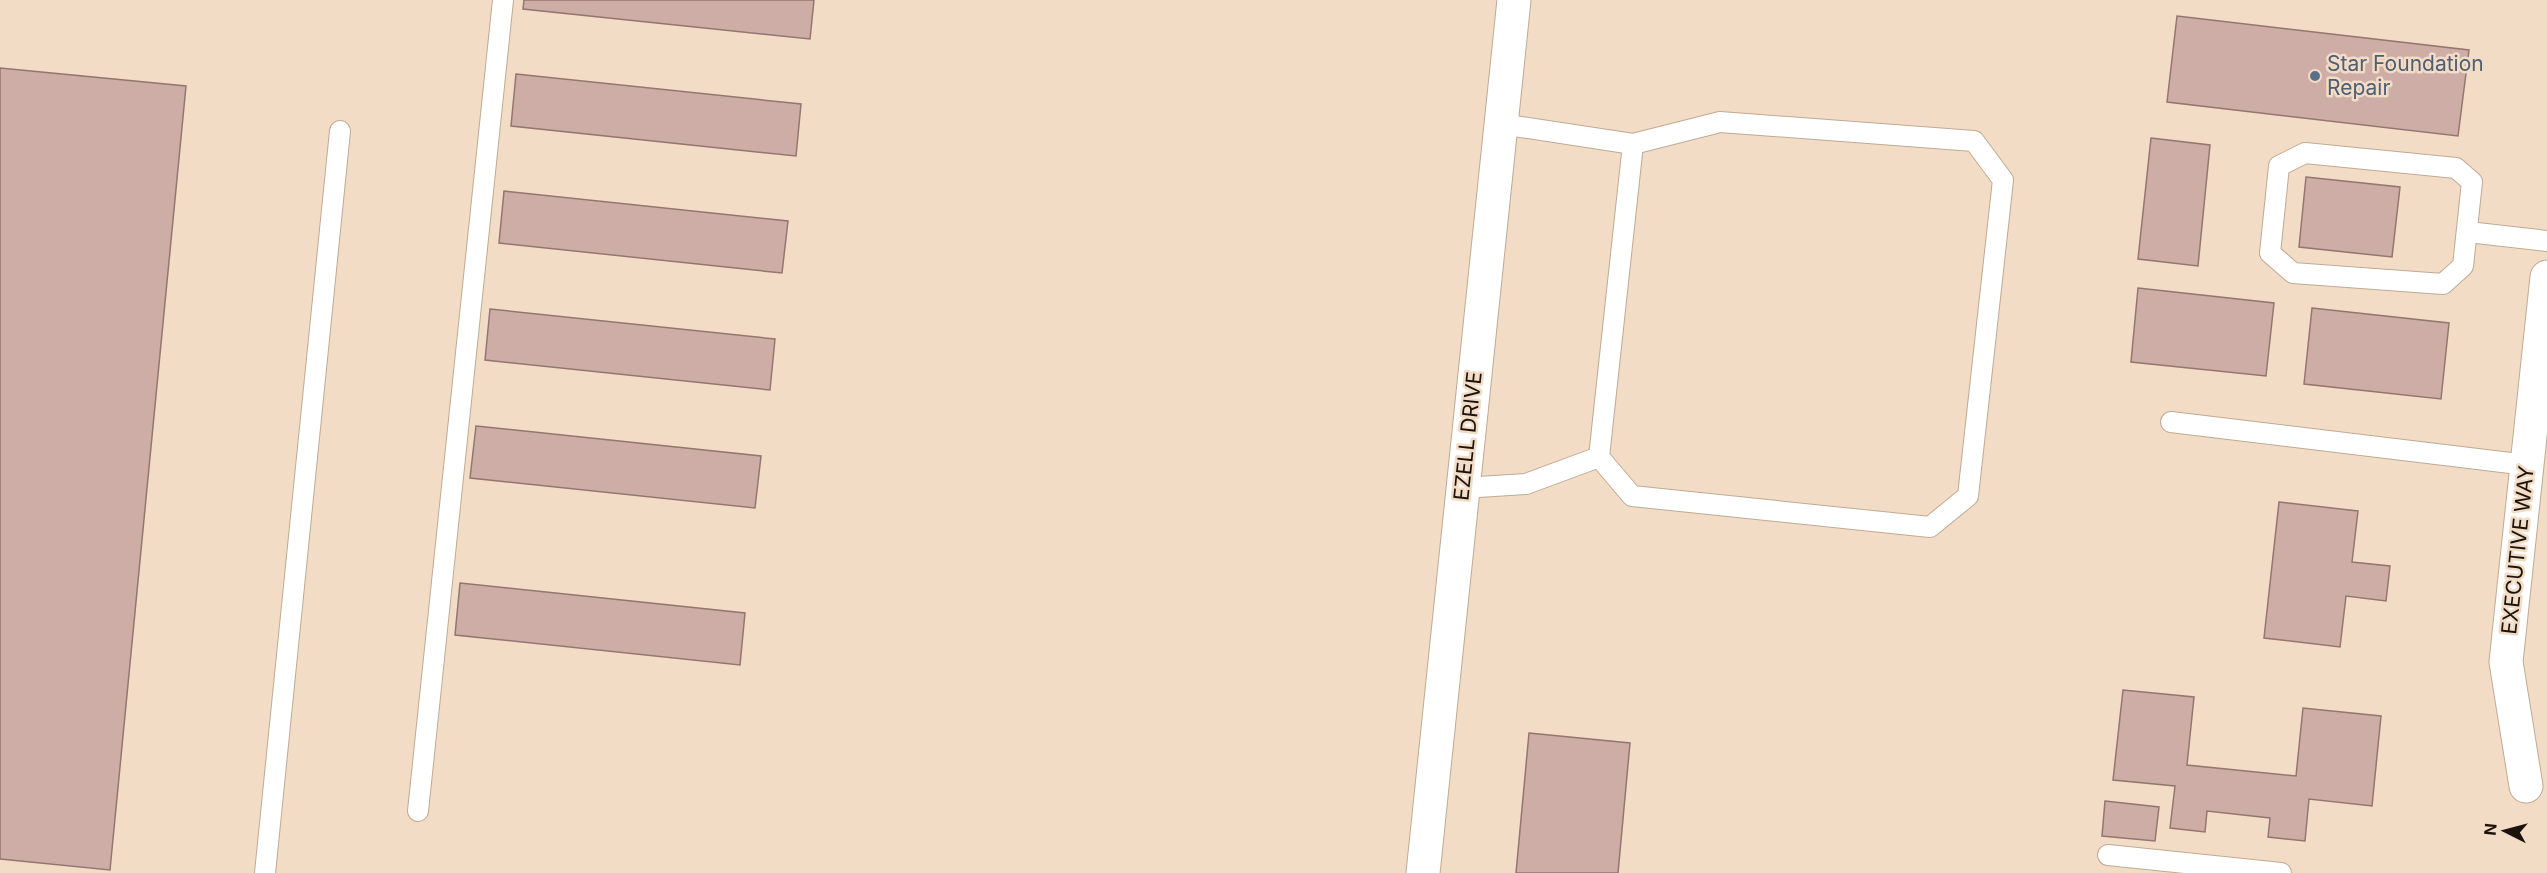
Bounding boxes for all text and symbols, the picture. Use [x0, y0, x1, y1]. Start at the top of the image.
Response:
place label: Star Foundation Repair [2327, 51, 2484, 100]
marker: Star Foundation Repair [2308, 69, 2322, 83]
street label: EZELL DRIVE [1448, 370, 1487, 502]
street label: EXECUTIVE WAY [2496, 464, 2539, 636]
north arrow [2475, 801, 2535, 861]
text: N [2479, 822, 2501, 837]

